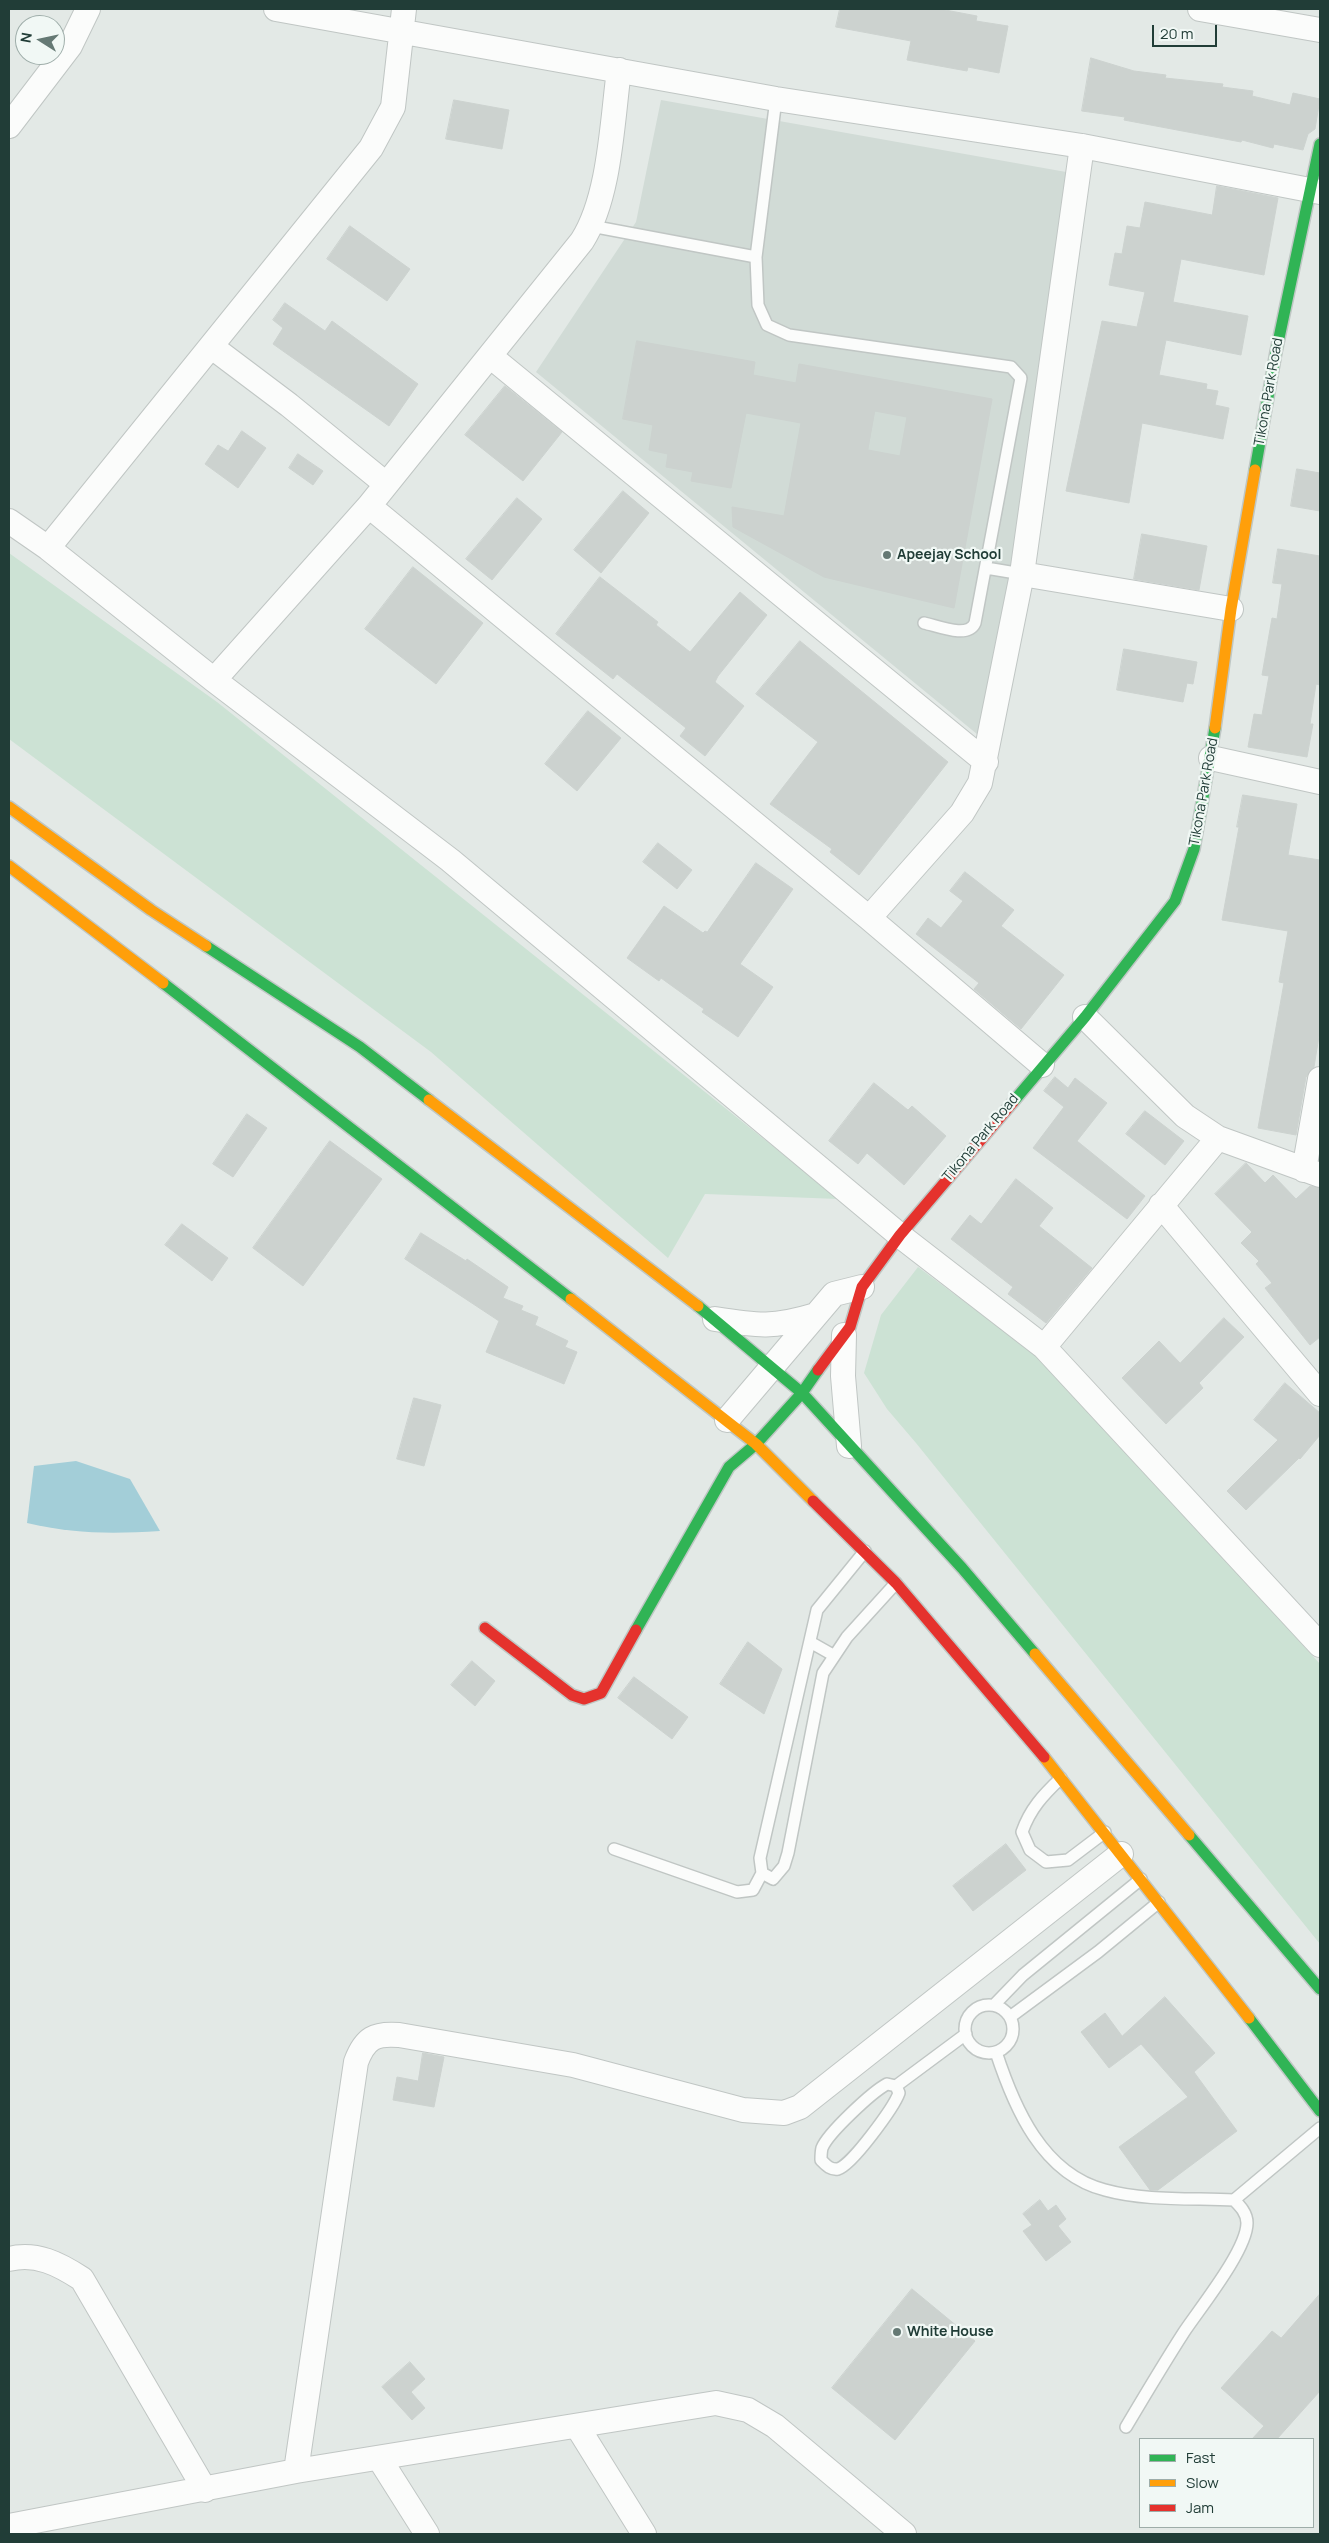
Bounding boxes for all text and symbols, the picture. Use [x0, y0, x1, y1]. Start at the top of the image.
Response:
north arrow [15, 15, 65, 65]
scale bar [1154, 15, 1219, 47]
text: 20 m [1160, 23, 1193, 44]
text: N [15, 31, 36, 44]
street label: Tikona Park Road [1251, 337, 1287, 447]
place label: Apeejay School [897, 547, 1001, 563]
marker: Apeejay School [881, 549, 893, 561]
street label: Tikona Park Road [1186, 737, 1222, 847]
street label: Tikona Park Road [939, 1091, 1023, 1185]
place label: White House [907, 2324, 994, 2340]
marker: White House [891, 2326, 903, 2338]
legend [1139, 2438, 1314, 2528]
text: Fast [1186, 2447, 1215, 2468]
text: Slow [1186, 2472, 1219, 2493]
text: Jam [1186, 2497, 1214, 2518]

